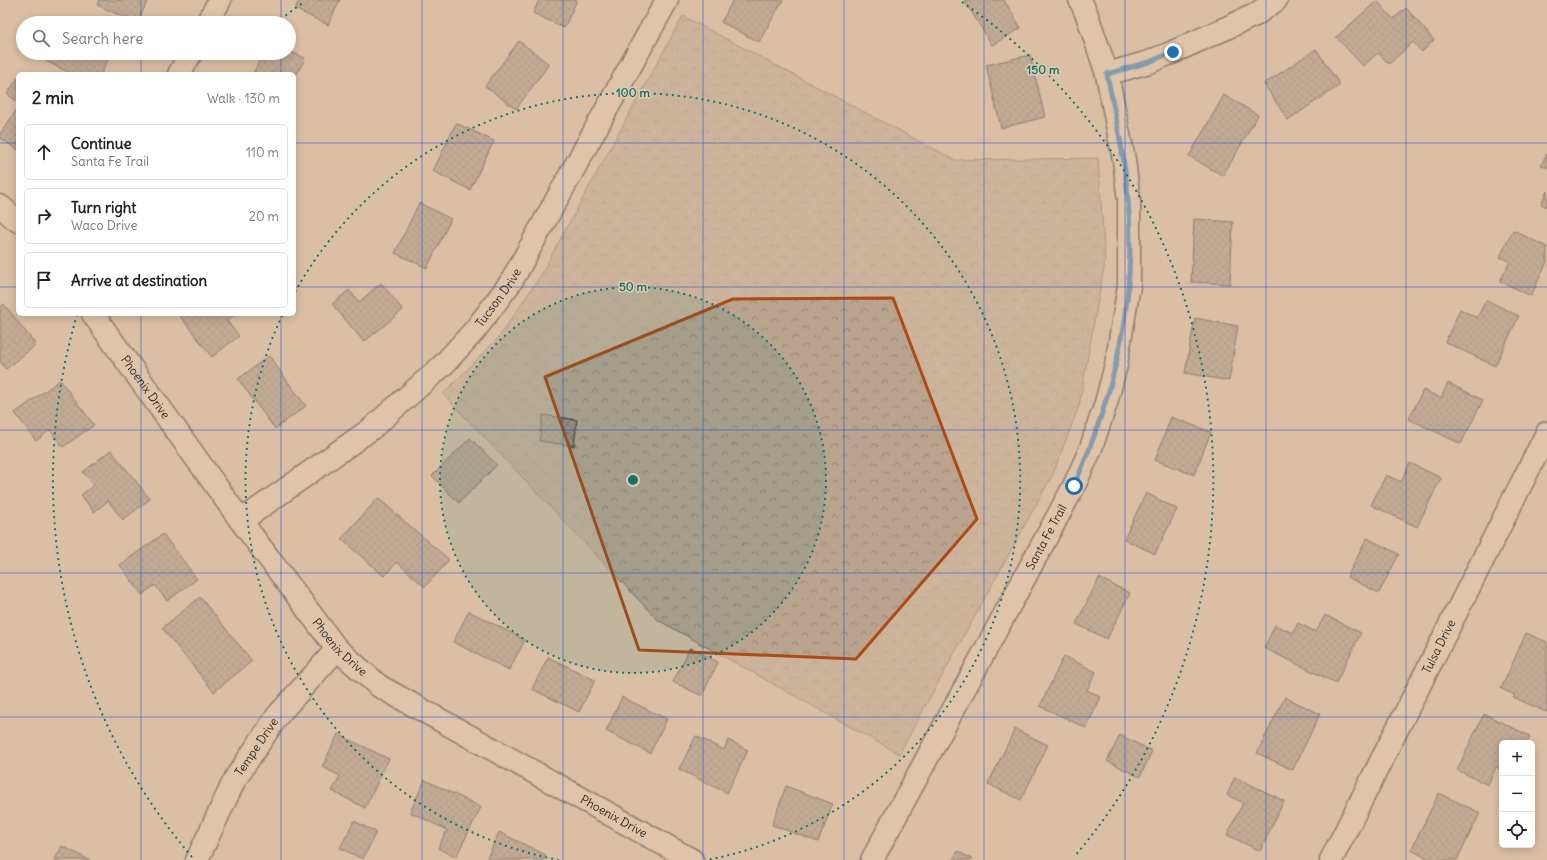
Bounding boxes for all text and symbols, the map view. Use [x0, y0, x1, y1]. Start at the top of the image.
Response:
search box [16, 16, 296, 60]
icon: search [30, 27, 52, 49]
text: Search here [62, 29, 143, 48]
route end [1164, 43, 1182, 61]
text: 150 m [1027, 62, 1060, 77]
text: 100 m [616, 85, 650, 100]
text: 2 min [32, 87, 74, 109]
text: Walk · 130 m [207, 90, 280, 107]
text: Continue [71, 134, 132, 153]
icon: ahead [33, 141, 55, 163]
text: 110 m [246, 144, 279, 161]
text: Santa Fe Trail [71, 153, 149, 170]
text: Turn right [71, 198, 136, 217]
icon: right [33, 205, 55, 227]
text: 20 m [249, 208, 279, 225]
text: Waco Drive [71, 217, 137, 234]
street label: Tucson Drive [472, 265, 524, 330]
icon: arrive [33, 269, 55, 291]
text: Arrive at destination [71, 271, 207, 290]
text: 50 m [619, 279, 648, 294]
street label: Phoenix Drive [118, 352, 173, 421]
centre of rings [626, 473, 640, 487]
route start [1065, 477, 1083, 495]
street label: Santa Fe Trail [1022, 502, 1070, 572]
street label: Phoenix Drive [309, 615, 371, 679]
street label: Tulsa Drive [1418, 617, 1458, 676]
street label: Tempe Drive [231, 715, 281, 779]
map controls [1499, 740, 1535, 848]
button: + [1499, 740, 1535, 776]
button: − [1499, 776, 1535, 812]
street label: Phoenix Drive [578, 791, 650, 841]
button: locate [1499, 812, 1535, 848]

